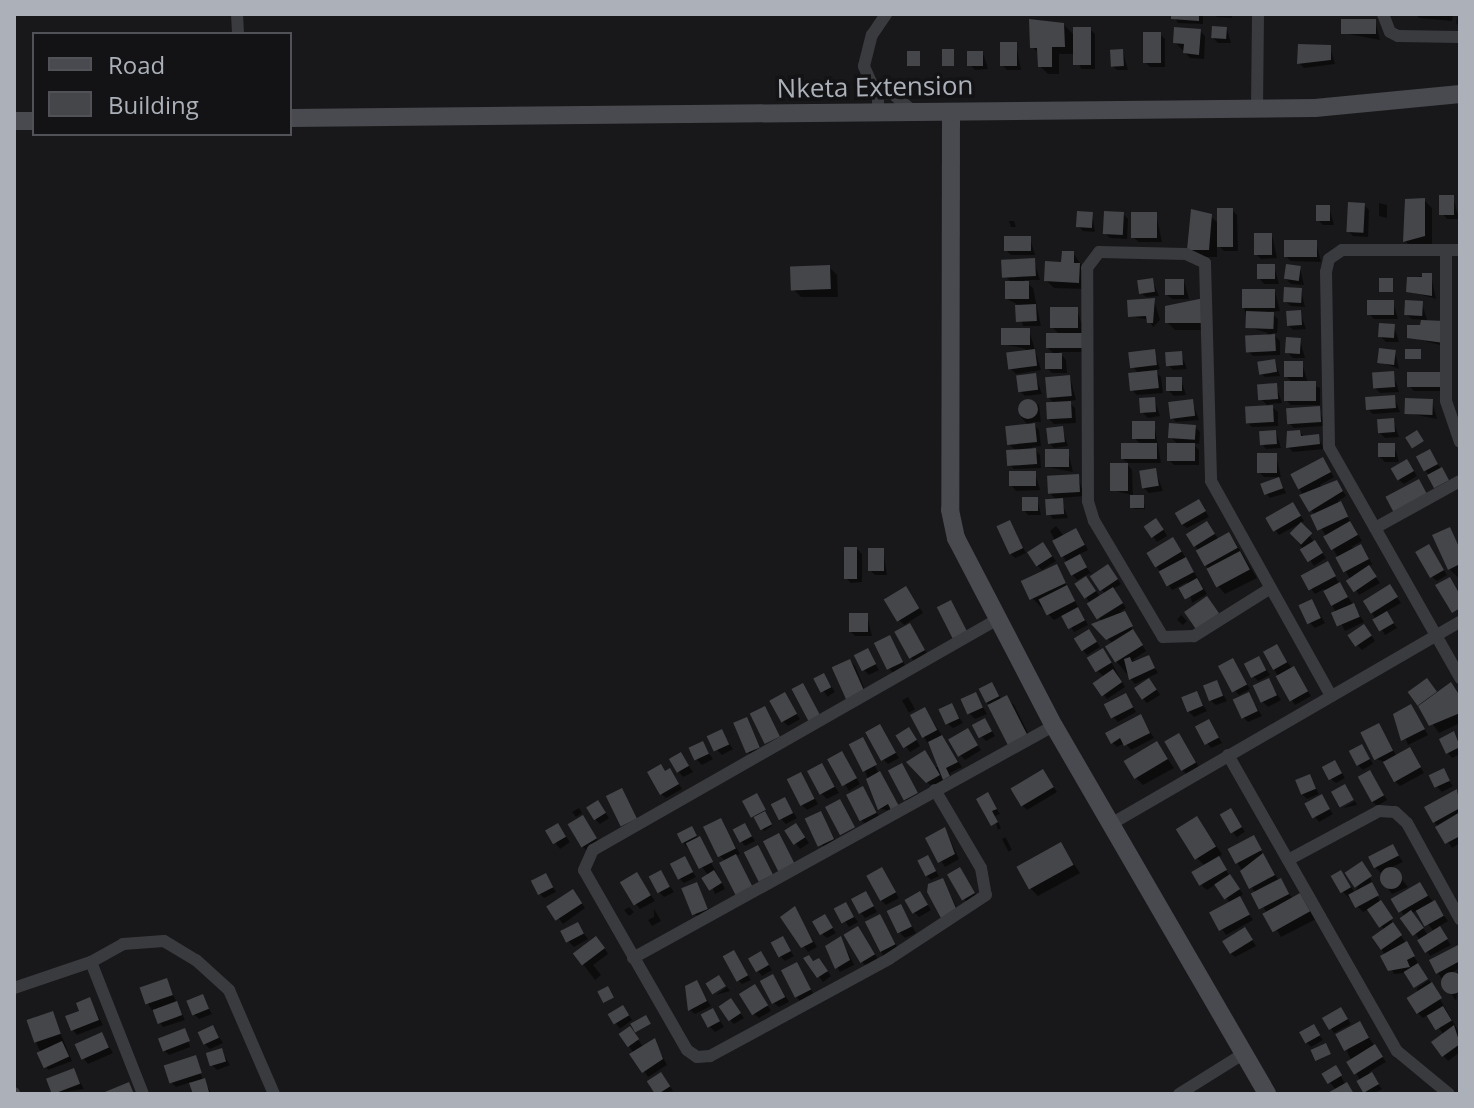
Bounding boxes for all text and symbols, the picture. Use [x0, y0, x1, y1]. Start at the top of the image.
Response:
legend [32, 32, 292, 136]
text: Road [108, 48, 165, 81]
street label: Nketa Extension [776, 70, 974, 104]
text: Building [108, 88, 199, 121]

